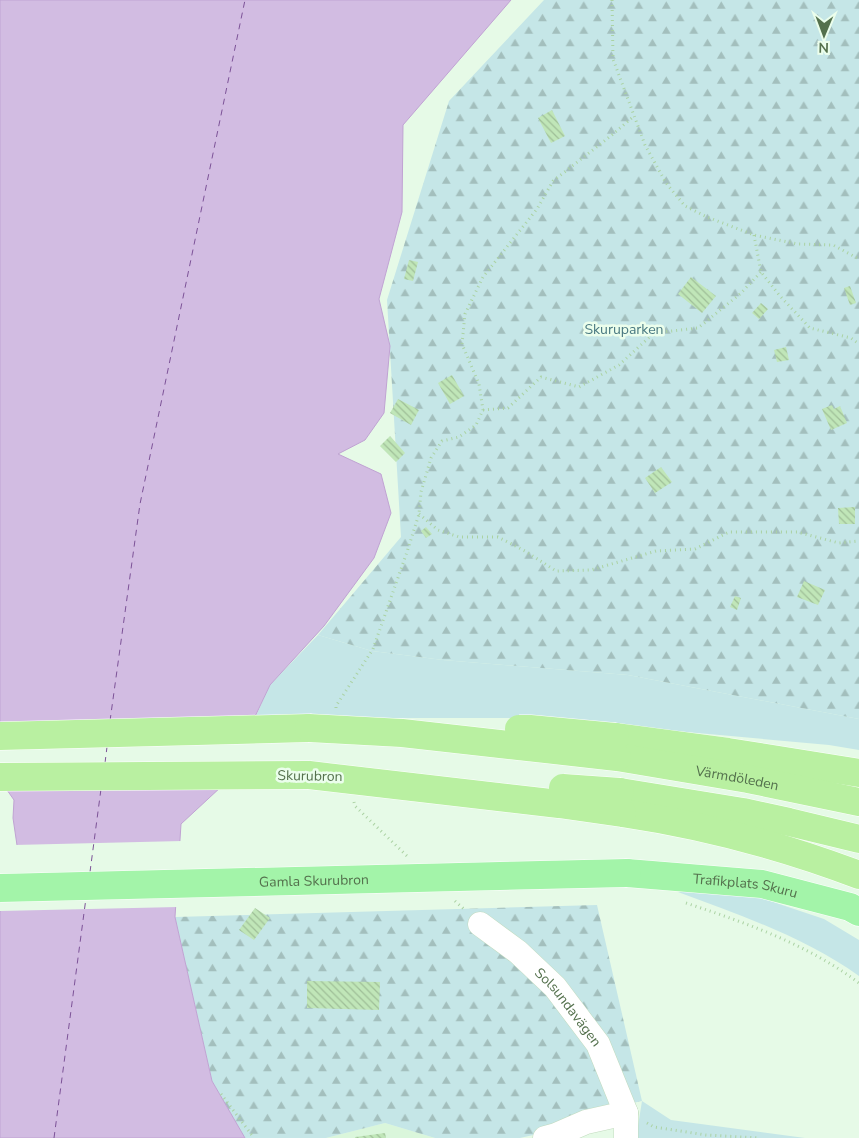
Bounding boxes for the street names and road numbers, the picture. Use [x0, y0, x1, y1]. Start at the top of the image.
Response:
street label: Värmdöleden [693, 761, 781, 795]
street label: Skurubron [277, 766, 343, 786]
street label: Trafikplats Skuru [692, 869, 800, 902]
street label: Gamla Skurubron [259, 870, 369, 891]
street label: Solsundavägen [531, 963, 606, 1050]

